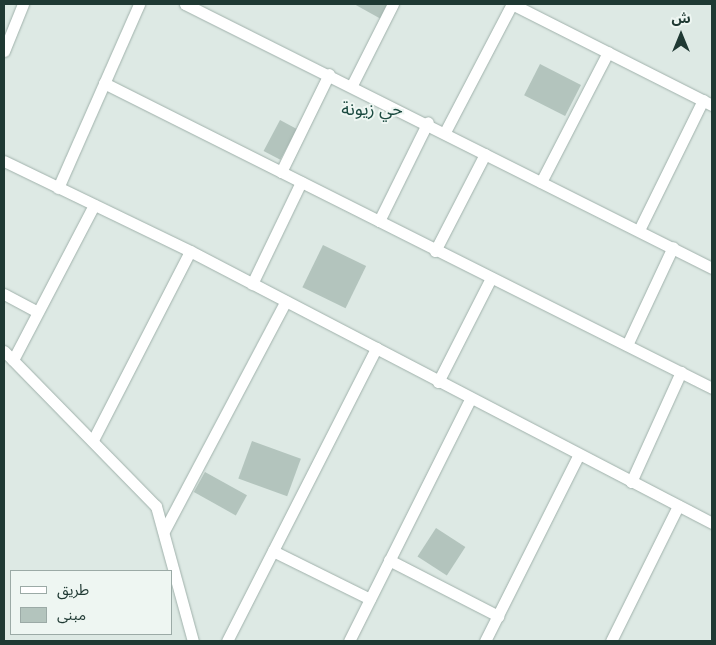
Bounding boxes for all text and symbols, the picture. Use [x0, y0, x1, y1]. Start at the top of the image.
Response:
north arrow [656, 10, 706, 60]
text: ش [671, 11, 691, 28]
district label: حي زيونة [341, 100, 403, 122]
legend [10, 570, 172, 635]
text: طريق [57, 582, 89, 601]
text: مبنى [57, 607, 86, 626]

